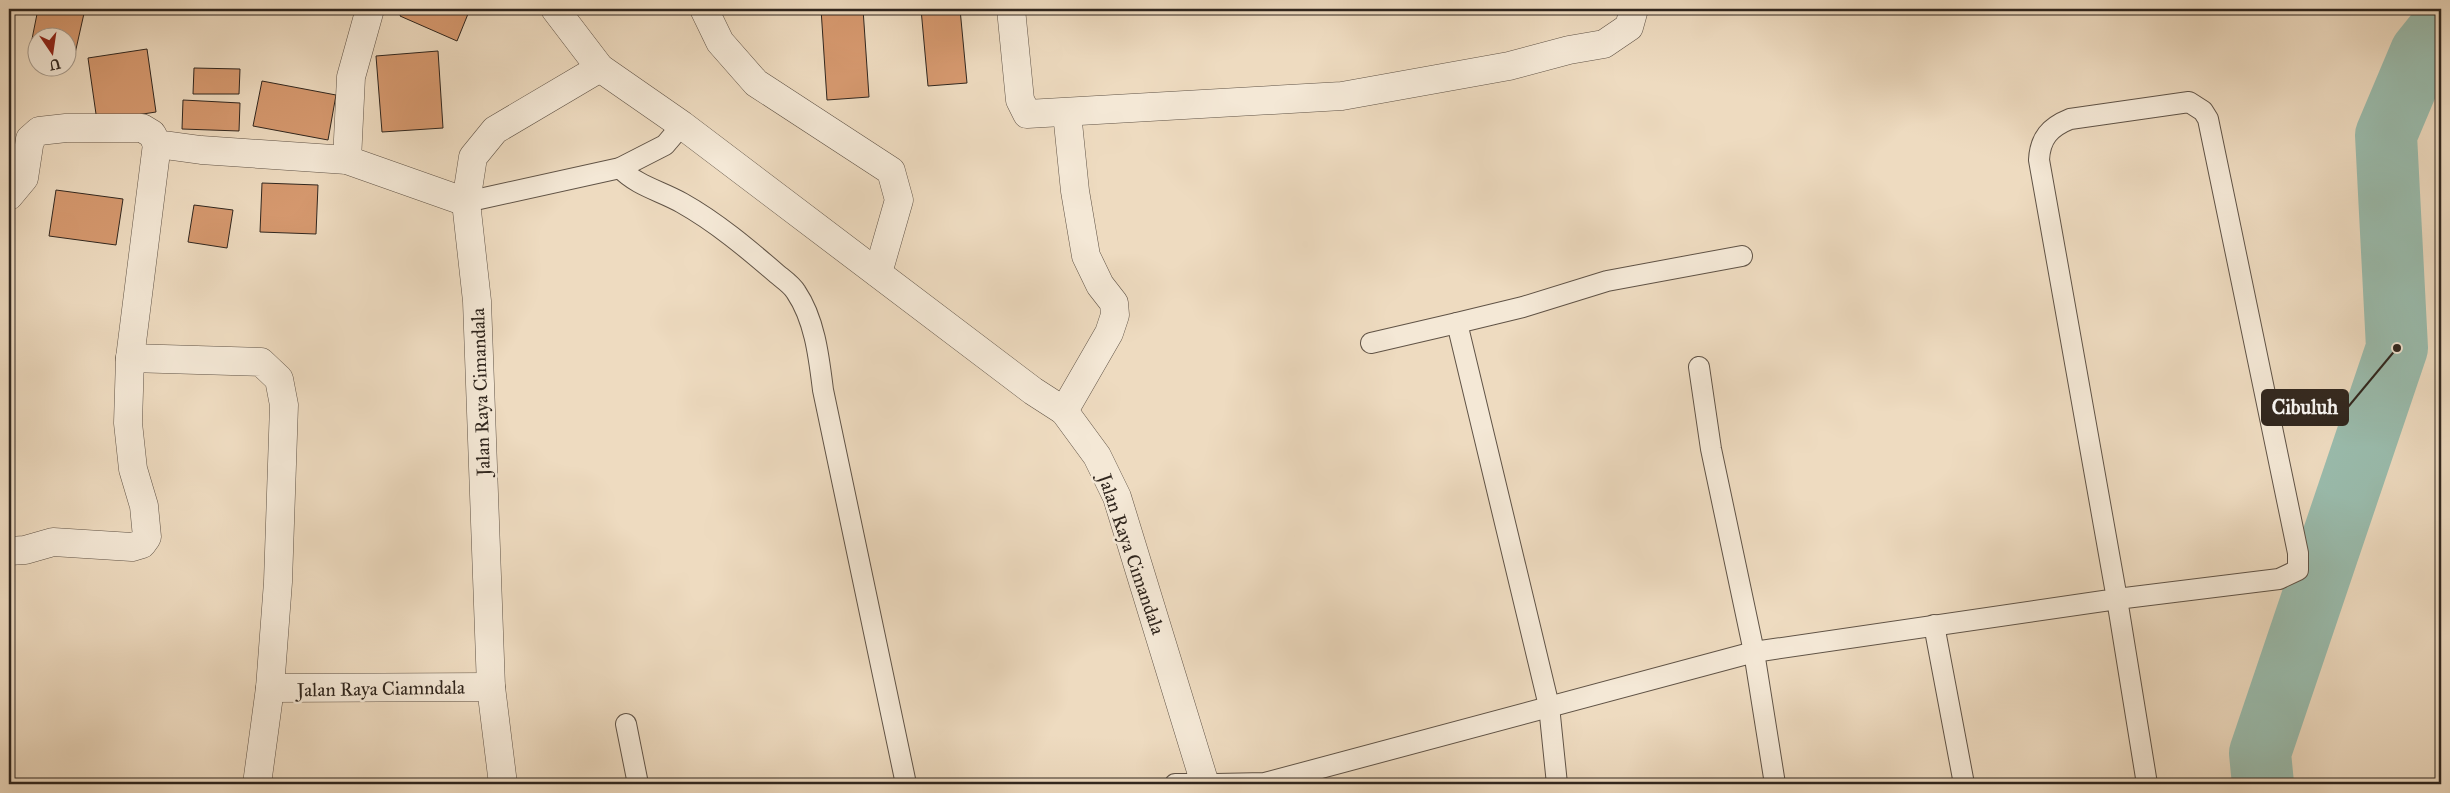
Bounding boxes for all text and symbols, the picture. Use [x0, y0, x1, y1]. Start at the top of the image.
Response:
north arrow [28, 28, 78, 78]
text: U [47, 55, 62, 74]
street label: Jalan Raya Cimandala [466, 307, 496, 478]
callout: Cibuluh [2262, 390, 2348, 425]
text: Cibuluh [2272, 395, 2339, 419]
street label: Jalan Raya Cimandala [1092, 469, 1170, 639]
street label: Jalan Raya Ciamndala [295, 676, 466, 702]

